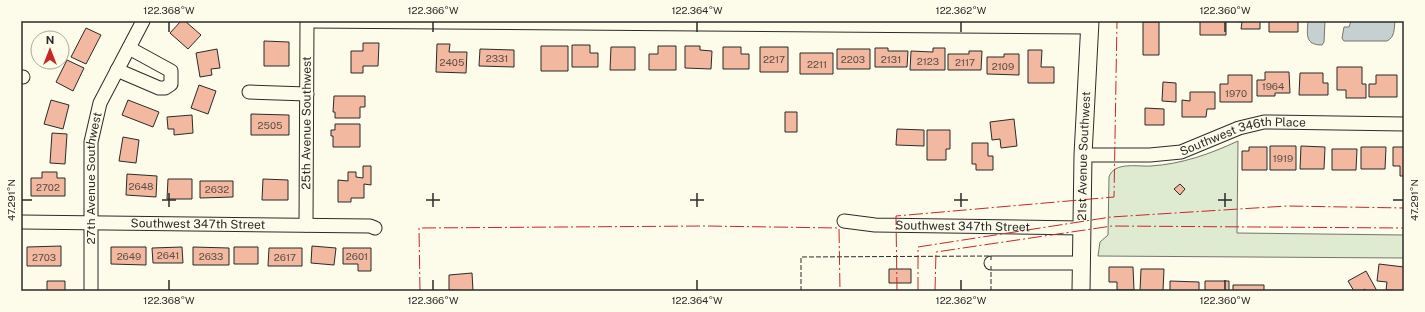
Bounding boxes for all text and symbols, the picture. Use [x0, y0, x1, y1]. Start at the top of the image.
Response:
text: 122.368°W [143, 4, 195, 16]
text: 122.366°W [407, 4, 459, 16]
text: 122.364°W [671, 4, 723, 16]
text: 122.362°W [936, 4, 987, 16]
text: 122.360°W [1200, 4, 1251, 16]
north arrow [30, 30, 70, 70]
text: N [46, 34, 54, 46]
house number: 2331 [486, 52, 508, 64]
house number: 2217 [763, 53, 785, 65]
house number: 2203 [841, 53, 865, 65]
house number: 2131 [881, 53, 901, 65]
house number: 2123 [917, 55, 939, 67]
street label: 25th Avenue Southwest [299, 56, 314, 190]
house number: 2405 [440, 56, 464, 68]
house number: 2117 [955, 56, 975, 68]
house number: 2211 [807, 58, 827, 70]
house number: 2109 [992, 60, 1014, 72]
house number: 1964 [1262, 80, 1284, 92]
house number: 1970 [1225, 87, 1247, 99]
street label: 21st Avenue Southwest [1075, 91, 1093, 221]
street label: 27th Avenue Southwest [84, 110, 105, 244]
street label: Southwest 346th Place [1178, 115, 1306, 159]
house number: 2505 [258, 119, 282, 131]
house number: 1919 [1273, 152, 1293, 164]
text: 47.291°N [5, 179, 17, 221]
text: 47.291°N [1408, 179, 1420, 221]
house number: 2648 [129, 180, 153, 192]
house number: 2702 [36, 181, 60, 193]
house number: 2632 [205, 183, 229, 195]
street label: Southwest 347th Street [131, 216, 266, 232]
street label: Southwest 347th Street [895, 218, 1030, 234]
house number: 2641 [157, 249, 179, 261]
house number: 2649 [117, 250, 141, 262]
house number: 2633 [199, 250, 223, 262]
house number: 2601 [346, 250, 368, 262]
house number: 2703 [32, 251, 56, 263]
house number: 2617 [274, 251, 296, 263]
text: 122.368°W [143, 294, 195, 306]
text: 122.366°W [407, 294, 459, 306]
text: 122.364°W [671, 294, 723, 306]
text: 122.362°W [936, 294, 987, 306]
text: 122.360°W [1200, 294, 1251, 306]

